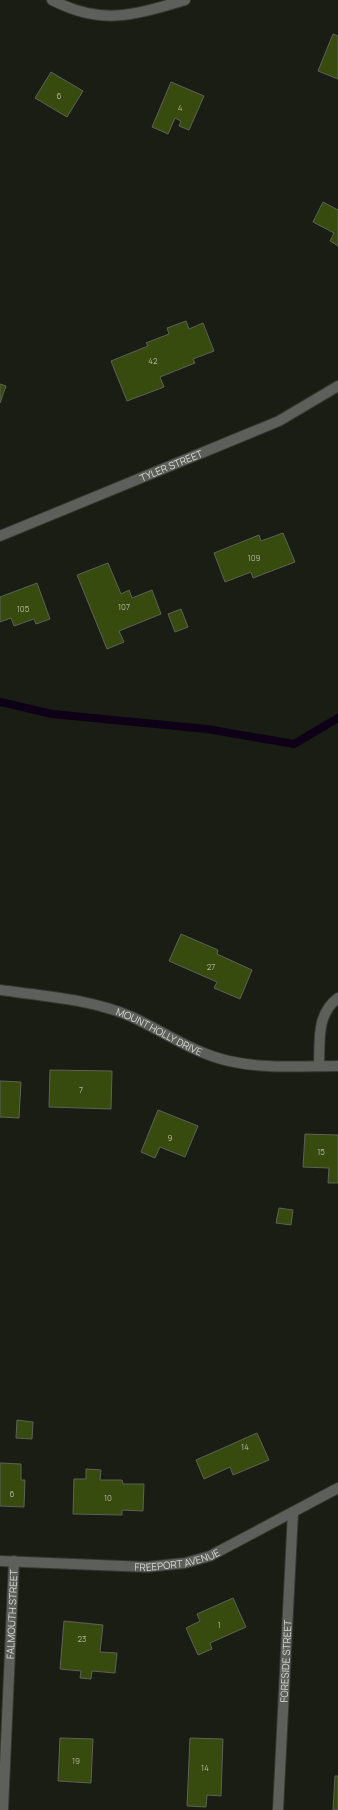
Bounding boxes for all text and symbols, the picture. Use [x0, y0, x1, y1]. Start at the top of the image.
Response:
house number: 6 [57, 90, 62, 101]
house number: 4 [178, 102, 183, 113]
house number: 42 [148, 355, 158, 366]
street label: TYLER STREET [137, 446, 205, 485]
house number: 109 [248, 552, 261, 563]
house number: 107 [118, 601, 130, 612]
house number: 105 [17, 603, 30, 614]
house number: 27 [207, 961, 215, 972]
street label: MOUNT HOLLY DRIVE [114, 1004, 205, 1059]
house number: 7 [79, 1084, 83, 1095]
house number: 9 [168, 1132, 173, 1143]
house number: 15 [317, 1146, 325, 1157]
house number: 14 [241, 1441, 249, 1452]
house number: 6 [10, 1488, 15, 1499]
house number: 10 [104, 1492, 112, 1503]
street label: FREEPORT AVENUE [134, 1545, 223, 1574]
street label: FALMOUTH STREET [3, 1569, 21, 1659]
house number: 1 [217, 1619, 221, 1630]
street label: FORESIDE STREET [276, 1619, 295, 1703]
house number: 23 [78, 1633, 86, 1644]
house number: 19 [72, 1755, 80, 1766]
house number: 14 [201, 1762, 209, 1773]

